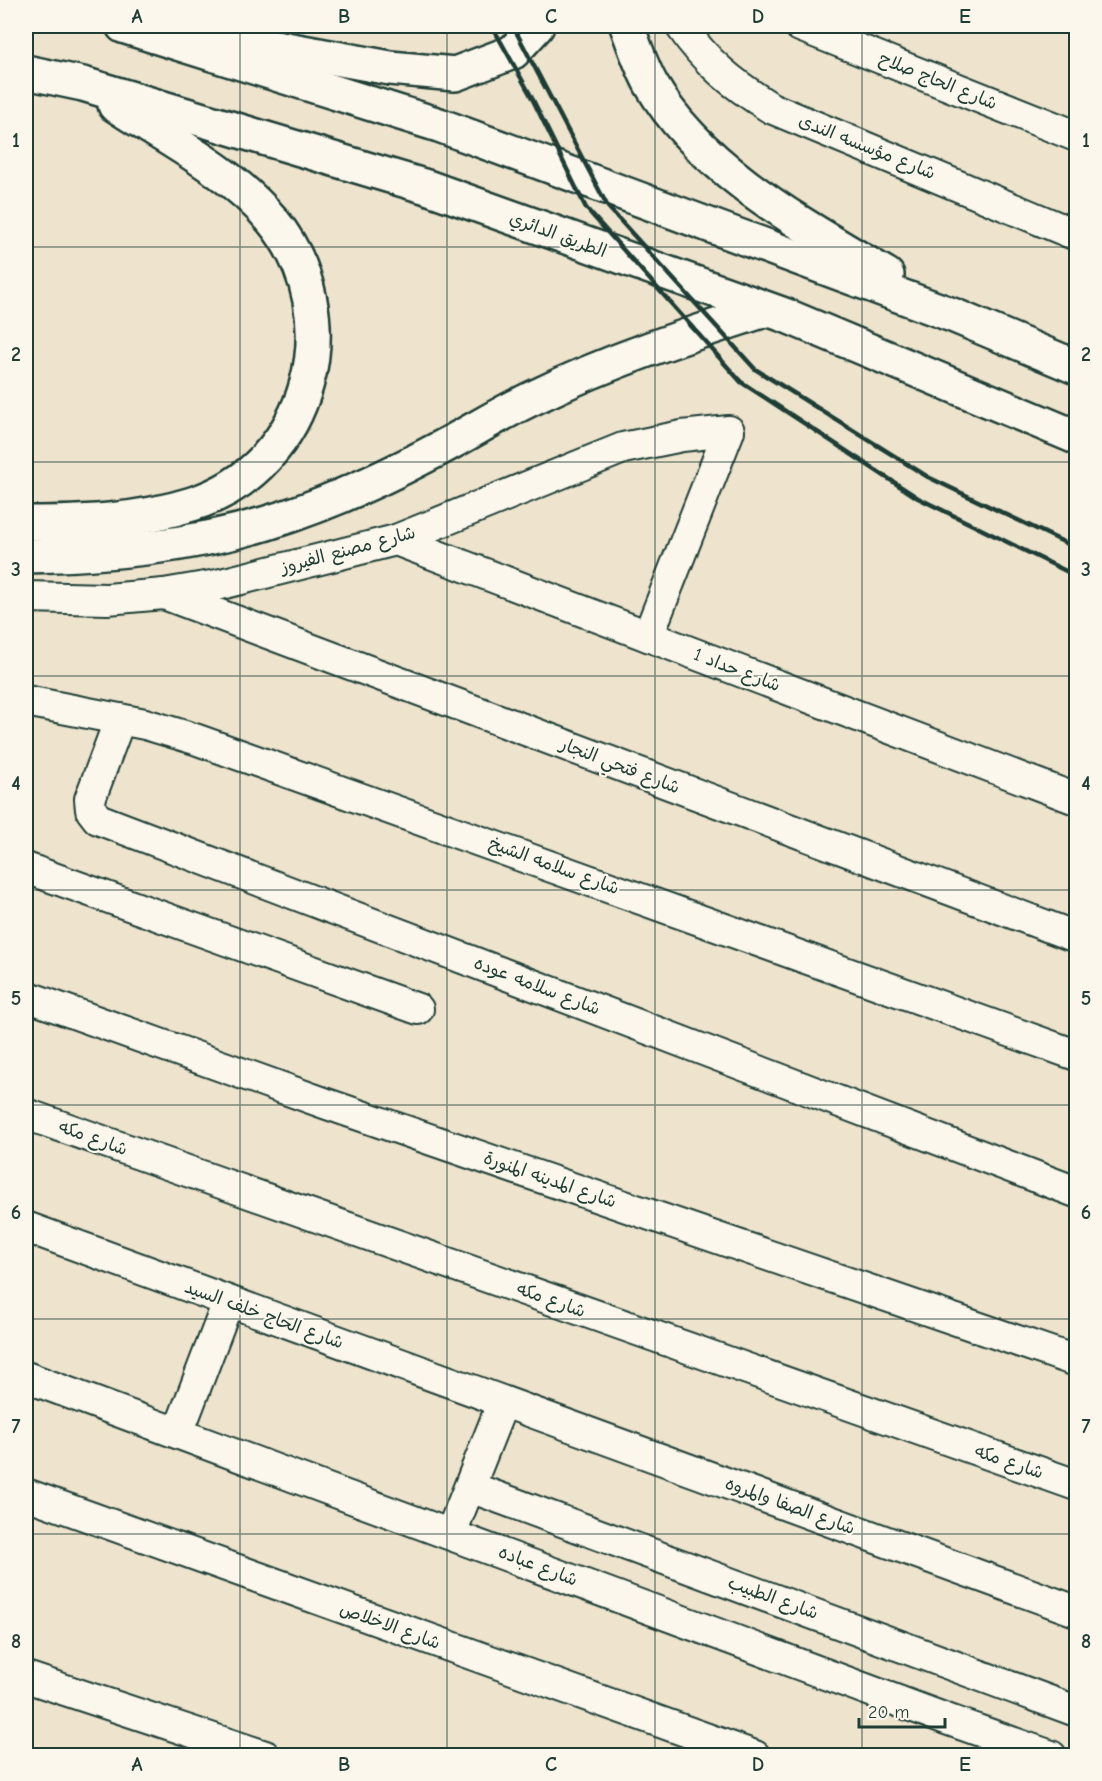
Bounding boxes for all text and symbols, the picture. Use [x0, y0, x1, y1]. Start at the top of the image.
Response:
text: A [131, 5, 143, 28]
text: B [338, 5, 350, 28]
text: C [545, 5, 557, 28]
text: D [752, 5, 764, 28]
text: E [959, 5, 971, 28]
street label: شارع الحاج صلاح [875, 48, 1000, 115]
street label: شارع مؤسسه الندى [795, 110, 938, 185]
text: 1 [12, 129, 20, 152]
text: 1 [1082, 129, 1090, 152]
street label: الطريق الدائري [506, 208, 609, 264]
text: 2 [11, 343, 21, 366]
text: 2 [1081, 343, 1091, 366]
street label: شارع مصنع الفيروز [276, 522, 418, 581]
text: 3 [11, 558, 21, 581]
text: 3 [1081, 558, 1091, 581]
street label: شارع حداد 1 [690, 644, 783, 697]
street label: شارع فتحي النجار [553, 733, 683, 803]
text: 4 [11, 772, 21, 795]
text: 4 [1081, 772, 1091, 795]
street label: شارع سلامه الشيخ [486, 833, 622, 900]
street label: شارع سلامه عوده [471, 952, 603, 1021]
text: 5 [11, 987, 21, 1010]
text: 5 [1081, 987, 1091, 1010]
street label: شارع مكه [55, 1116, 130, 1161]
street label: شارع المدينه المنورة [480, 1147, 619, 1214]
text: 6 [11, 1201, 21, 1224]
text: 6 [1081, 1201, 1091, 1224]
street label: شارع الحاج خلف السيد [181, 1276, 346, 1354]
street label: شارع مكه [513, 1278, 588, 1323]
text: 7 [12, 1415, 21, 1438]
text: 7 [1082, 1415, 1091, 1438]
street label: شارع مكه [971, 1440, 1046, 1485]
street label: شارع الصفا والمروه [722, 1473, 858, 1540]
street label: شارع عباده [495, 1541, 580, 1592]
street label: شارع الطبيب [725, 1572, 821, 1625]
street label: شارع الاخلاص [337, 1598, 443, 1655]
text: 8 [11, 1630, 21, 1653]
text: 8 [1081, 1630, 1091, 1653]
scale bar [859, 1691, 944, 1729]
text: 20 m [868, 1702, 909, 1723]
text: A [131, 1753, 143, 1776]
text: B [338, 1753, 350, 1776]
text: C [545, 1753, 557, 1776]
text: D [752, 1753, 764, 1776]
text: E [959, 1753, 971, 1776]

